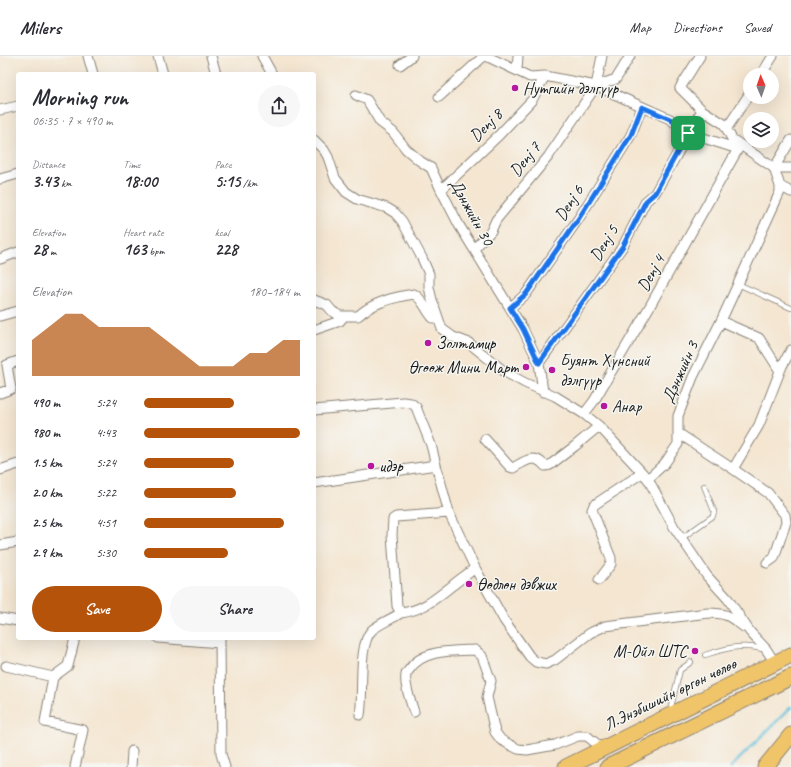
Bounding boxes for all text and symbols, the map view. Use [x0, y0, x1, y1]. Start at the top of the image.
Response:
text: Milers [20, 16, 61, 40]
text: Map [630, 19, 651, 36]
text: Directions [673, 19, 722, 36]
text: Saved [744, 19, 771, 36]
north arrow [743, 68, 779, 104]
map controls [743, 68, 779, 148]
place label: Нутгийн дэлгүүр [523, 78, 620, 99]
marker: Нутгийн дэлгүүр [510, 83, 520, 93]
text: Morning run [32, 84, 128, 112]
button: share [258, 85, 300, 127]
street label: Denj 8 [465, 102, 509, 146]
button: layers [743, 112, 779, 148]
text: 06:35 · 7 × 490 m [32, 113, 113, 129]
pin [671, 116, 705, 150]
icon: arrive [677, 122, 699, 144]
street label: Denj 7 [505, 136, 546, 181]
text: Distance [32, 157, 65, 171]
text: Time [123, 157, 140, 171]
text: Pace [215, 157, 232, 171]
text: 3.43 [32, 171, 58, 192]
text: 18:00 [123, 171, 157, 192]
text: 5:15 [215, 171, 240, 192]
street label: Дэнжийн 30 [445, 175, 500, 250]
text: km [58, 176, 72, 190]
text: /km [240, 176, 257, 190]
street label: Denj 6 [550, 180, 589, 225]
street label: Denj 5 [585, 220, 624, 265]
text: Elevation [32, 225, 66, 239]
text: Heart rate [123, 225, 163, 239]
text: kcal [215, 225, 229, 239]
text: 28 [32, 239, 47, 260]
text: 163 [123, 239, 147, 260]
text: 228 [215, 239, 238, 260]
text: m [47, 244, 56, 258]
text: bpm [147, 244, 164, 258]
street label: Denj 4 [633, 249, 671, 295]
text: Elevation [32, 284, 72, 300]
text: 180–184 m [249, 284, 300, 300]
place label: Золтамир [436, 333, 497, 354]
street label: Дэнжийн 3 [657, 337, 703, 406]
marker: Золтамир [423, 338, 433, 348]
place label: Буянт Хүнсний дэлгүүр [560, 350, 651, 391]
place label: Өгөөж Мини Март [408, 357, 519, 378]
marker: Өгөөж Мини Март [521, 362, 531, 372]
marker: Буянт Хүнсний дэлгүүр [547, 365, 557, 375]
text: 490 m [32, 395, 60, 411]
text: 5:24 [96, 395, 116, 411]
place label: Анар [612, 396, 643, 417]
marker: Анар [599, 401, 609, 411]
text: 980 m [32, 425, 60, 441]
text: 4:43 [96, 425, 116, 441]
text: 1.5 km [32, 455, 62, 471]
text: 5:24 [96, 455, 116, 471]
place label: идэр [379, 456, 404, 477]
marker: идэр [366, 461, 376, 471]
text: 2.0 km [32, 485, 62, 501]
text: 5:22 [96, 485, 116, 501]
text: 2.5 km [32, 515, 62, 531]
text: 4:51 [96, 515, 116, 531]
text: 2.9 km [32, 545, 62, 561]
text: 5:30 [96, 545, 116, 561]
place label: Өөдлөн дэвжих [477, 574, 557, 595]
marker: Өөдлөн дэвжих [464, 579, 474, 589]
button: Save [32, 586, 162, 632]
button: Share [170, 586, 300, 632]
place label: М-Ойл ШТС [613, 641, 689, 662]
marker: М-Ойл ШТС [690, 646, 700, 656]
street label: Л.Энэбишийн өргөн чөлөө [600, 652, 740, 735]

